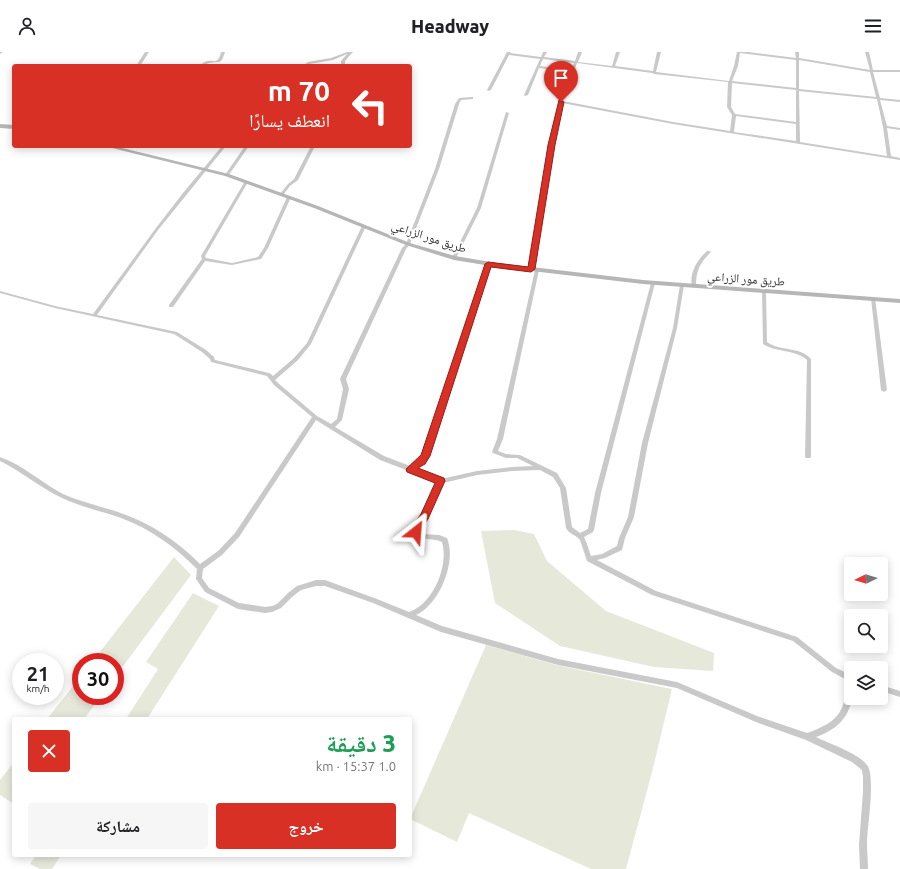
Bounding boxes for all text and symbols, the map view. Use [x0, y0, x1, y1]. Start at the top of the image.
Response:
icon: person [16, 15, 38, 37]
icon: menu [862, 15, 884, 37]
text: Headway [411, 16, 489, 36]
pin [544, 61, 578, 102]
icon: arrive [550, 67, 572, 89]
text: 70 m [268, 75, 330, 106]
icon: left [344, 80, 396, 132]
text: انعطف يسارًا [249, 110, 330, 130]
street label: طريق مور الزراعي [389, 218, 468, 259]
street label: طريق مور الزراعي [706, 269, 785, 292]
position arrow [395, 511, 437, 553]
north arrow [844, 557, 888, 601]
map controls [844, 557, 888, 705]
button: search [844, 609, 888, 653]
speed limit sign: 30 [72, 653, 124, 705]
button: layers [844, 661, 888, 705]
text: 21 [27, 662, 49, 685]
text: km/h [26, 683, 50, 694]
button: close [28, 730, 70, 772]
text: 3 دقيقة [326, 730, 396, 757]
text: 1.0 km · 15:37 [316, 759, 396, 773]
button: مشاركة [28, 803, 208, 849]
button: خروج [216, 803, 396, 849]

